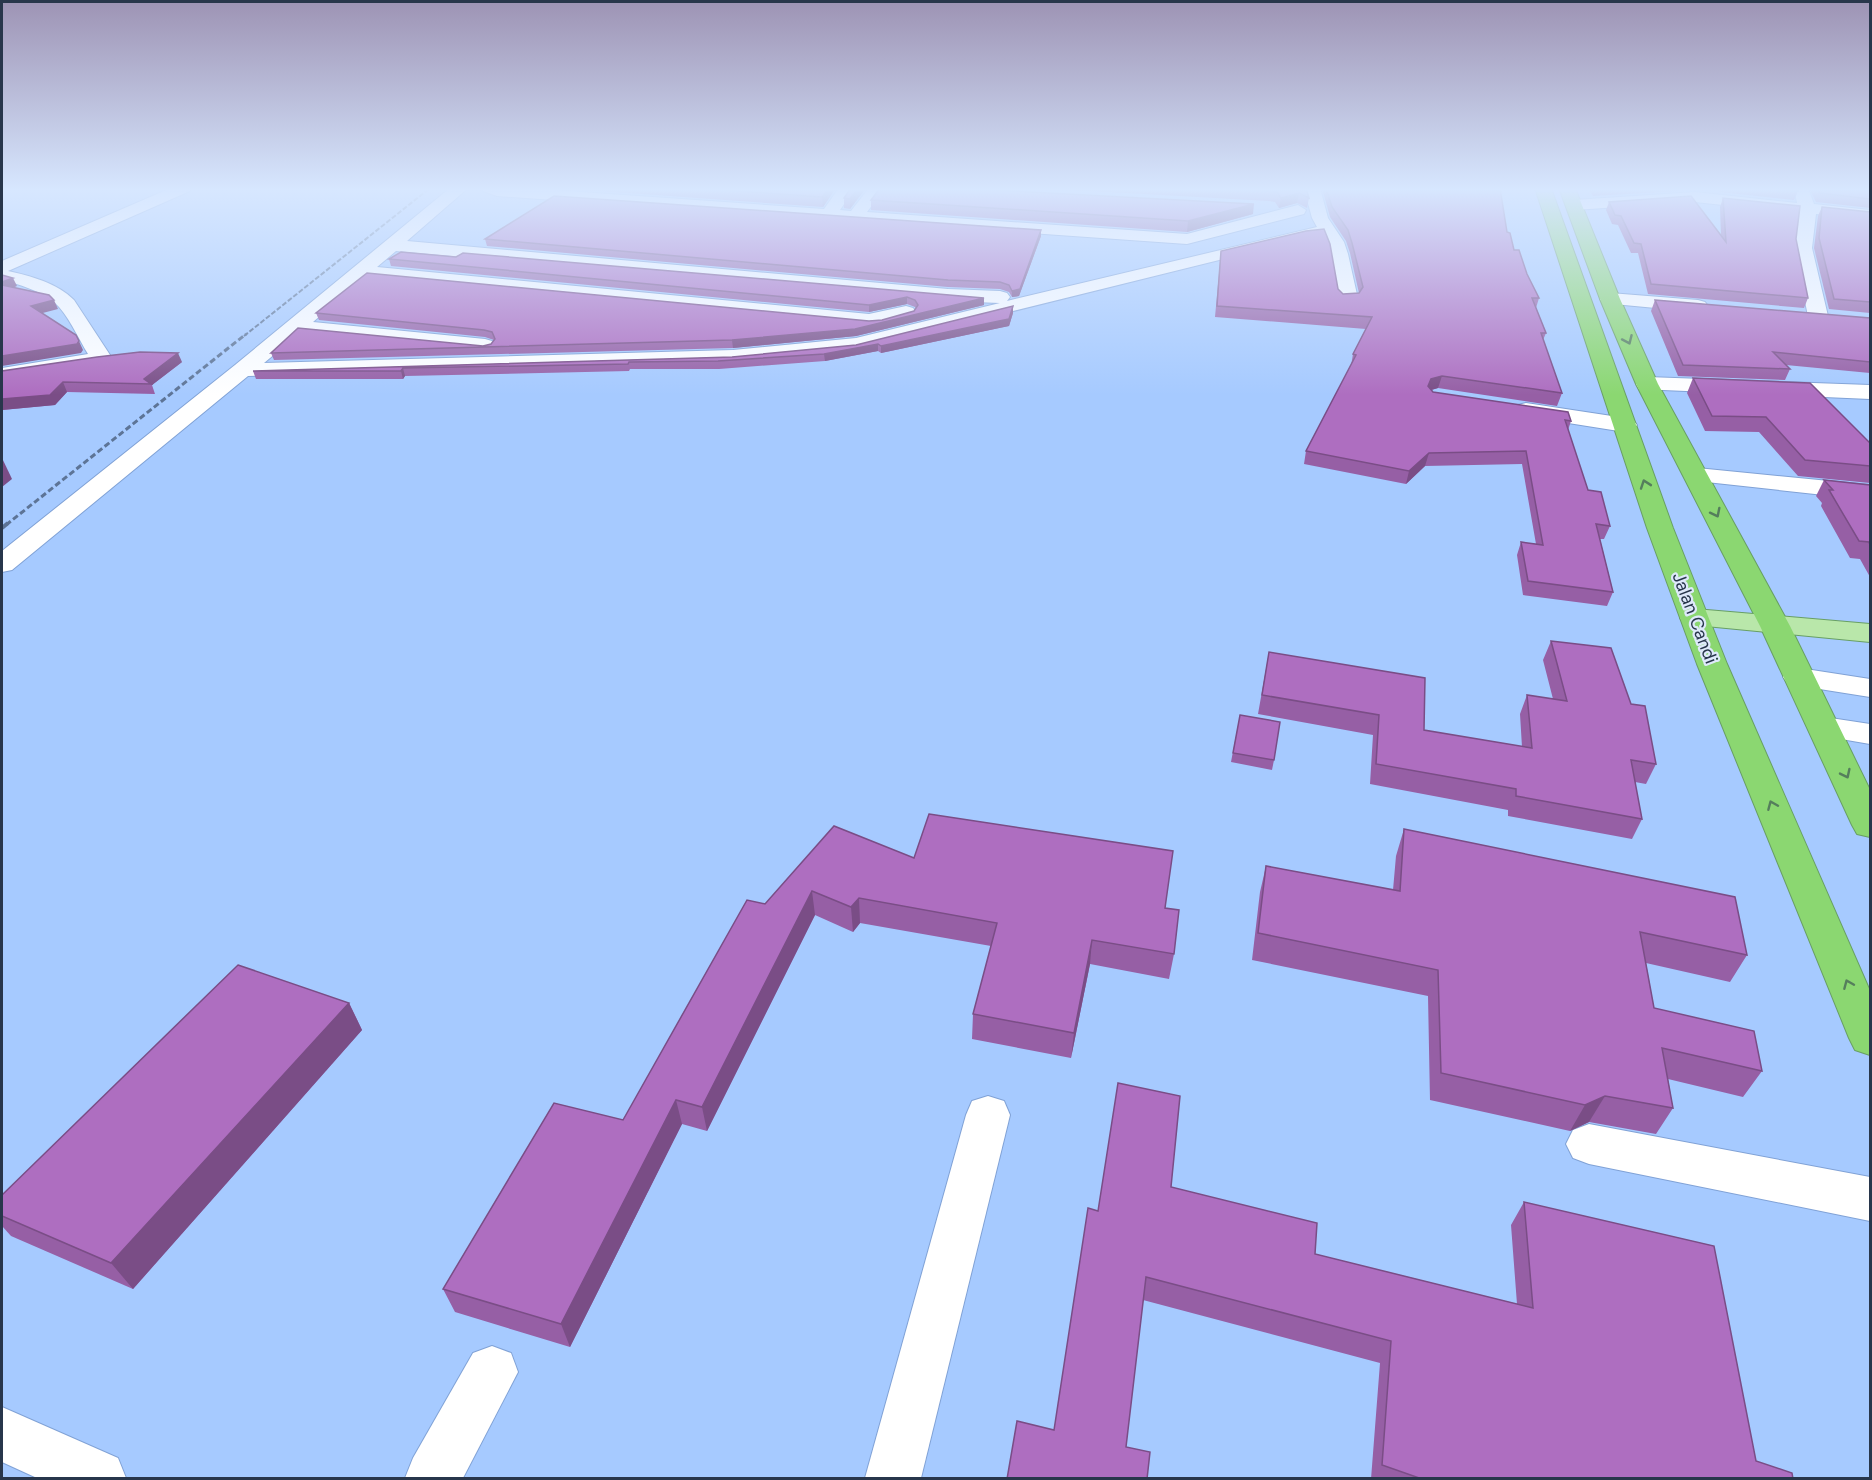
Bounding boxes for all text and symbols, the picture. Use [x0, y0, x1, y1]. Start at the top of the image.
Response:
one-way arrow [1620, 333, 1632, 344]
one-way arrow [1640, 479, 1652, 490]
one-way arrow [1709, 507, 1720, 518]
street label: Jalan Candi [1667, 569, 1723, 667]
one-way arrow [1838, 767, 1850, 778]
one-way arrow [1767, 800, 1779, 811]
one-way arrow [1843, 980, 1855, 991]

